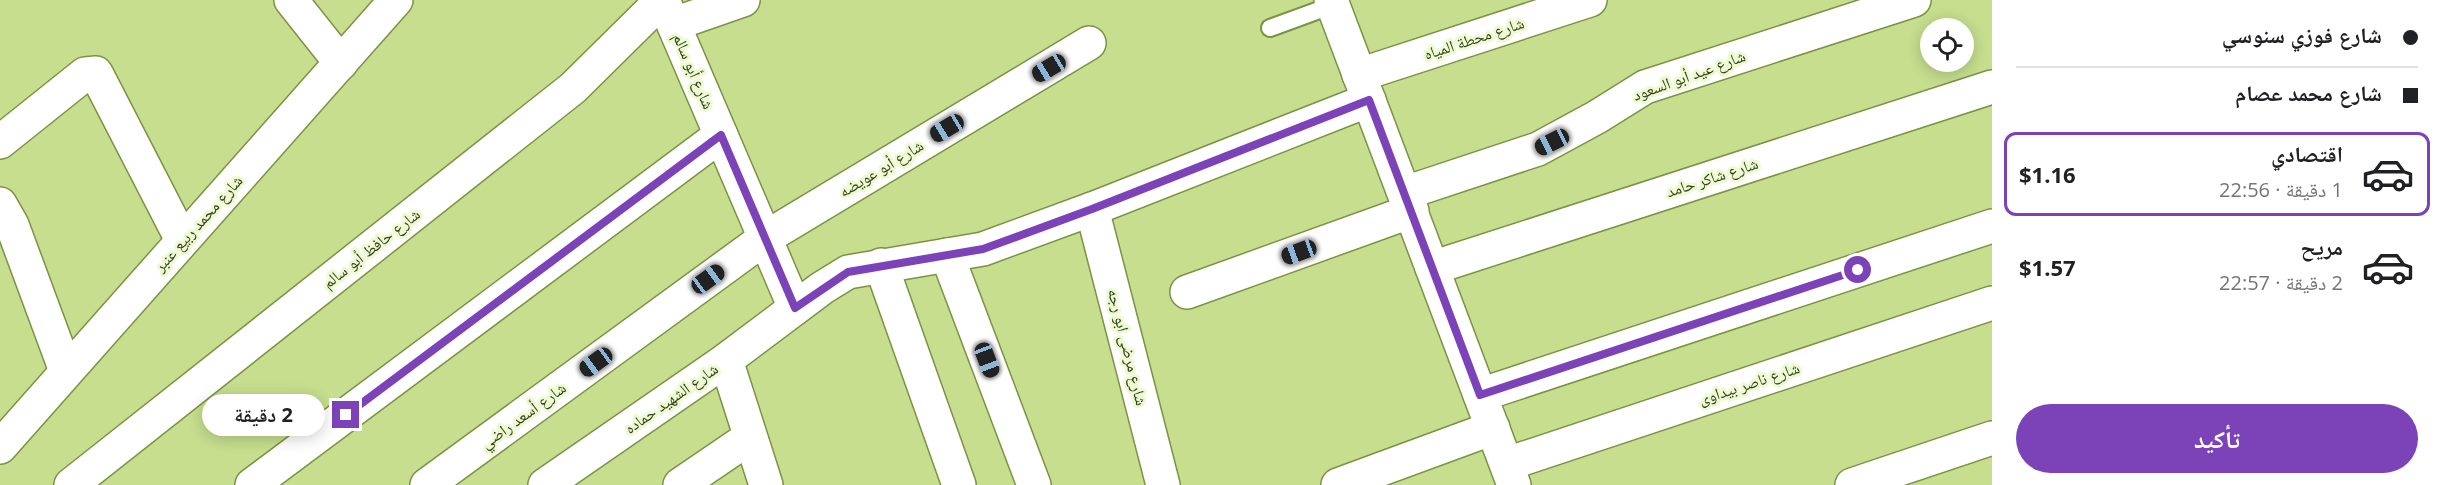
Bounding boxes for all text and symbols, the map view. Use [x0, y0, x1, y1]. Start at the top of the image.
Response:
street label: شارع محطة المياه [1421, 11, 1527, 65]
map controls [1920, 18, 1974, 72]
button: locate [1920, 18, 1974, 72]
text: شارع فوزي سنوسي [2222, 19, 2382, 49]
street label: شارع أبو سالم [668, 29, 720, 113]
street label: شارع عيد أبو السعود [1630, 44, 1748, 106]
car [1029, 51, 1069, 85]
text: شارع محمد عصام [2235, 77, 2382, 107]
car [927, 111, 967, 145]
car [1532, 126, 1572, 158]
street label: شارع أبو عويضه [835, 134, 927, 202]
text: اقتصادي [2271, 138, 2343, 168]
icon: car [2361, 147, 2415, 201]
street label: شارع شاكر حامد [1663, 152, 1761, 202]
text: $1.16 [2019, 159, 2076, 189]
street label: شارع محمد ربيع عنبر [148, 170, 247, 277]
text: 1 دقيقة · 22:56 [2219, 176, 2343, 203]
street label: شارع حافظ أبو سالم [318, 203, 424, 293]
text: مريح [2300, 231, 2343, 261]
car [1279, 237, 1319, 267]
icon: car [2361, 240, 2415, 294]
text: $1.57 [2019, 252, 2076, 282]
route start [1844, 256, 1871, 283]
car [688, 261, 728, 297]
text: 2 دقيقة · 22:57 [2219, 269, 2343, 296]
street label: شارع مرضى ابو رجه [1103, 286, 1153, 408]
car [972, 340, 1002, 380]
car [576, 344, 616, 380]
street label: شارع ناصر بيداوى [1696, 356, 1802, 410]
street label: شارع الشهيد حماده [620, 357, 722, 439]
street label: شارع أسعد راضي [476, 376, 571, 455]
callout: 2 دقيقة [202, 394, 325, 436]
text: 2 دقيقة [234, 401, 293, 428]
route end [332, 401, 359, 428]
button: تأكيد [2016, 404, 2418, 473]

